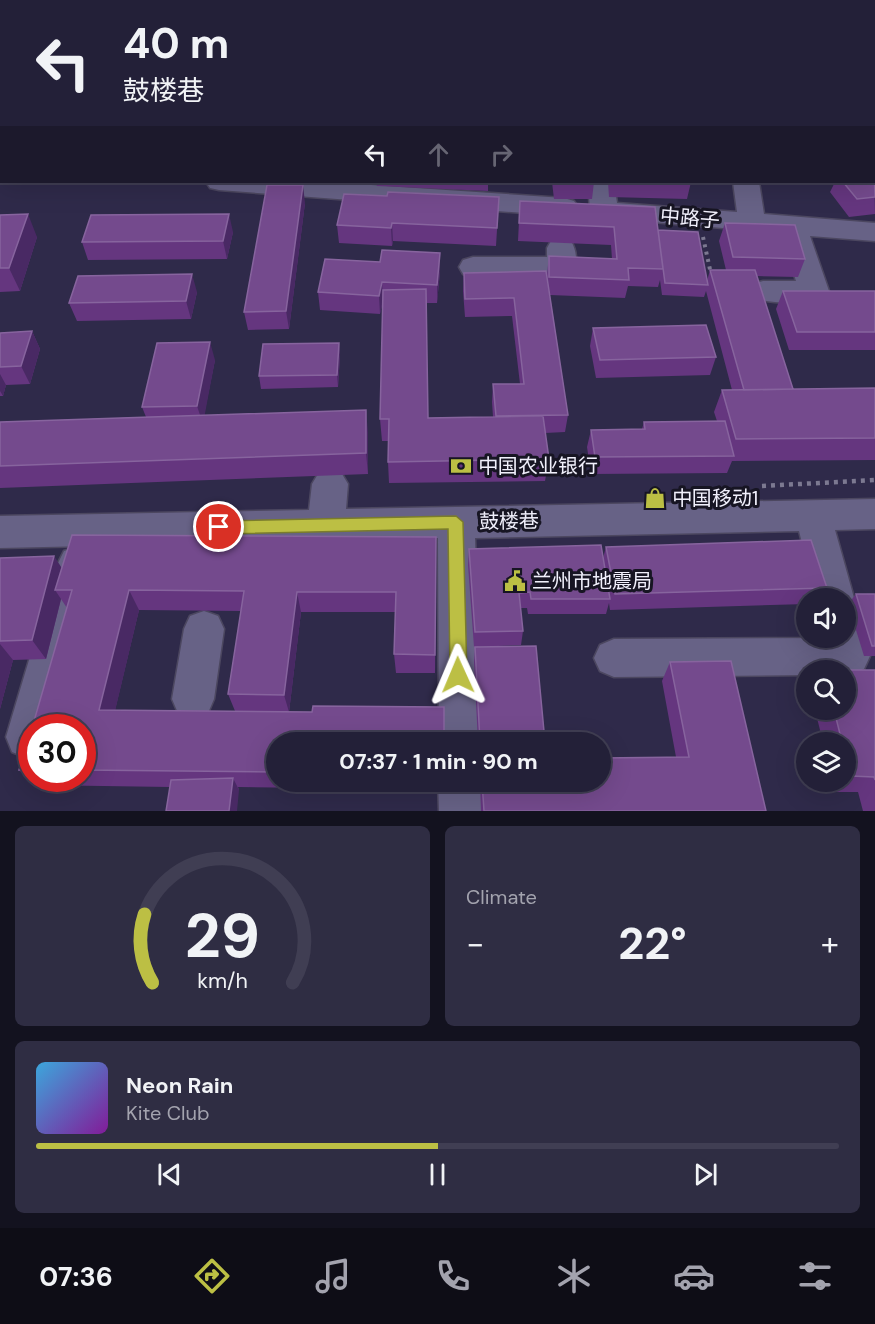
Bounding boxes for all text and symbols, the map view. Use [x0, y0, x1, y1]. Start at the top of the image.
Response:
text: 40 m [123, 16, 229, 71]
icon: left [24, 24, 102, 102]
text: 鼓楼巷 [123, 73, 204, 108]
icon: left [359, 138, 392, 171]
icon: ahead [422, 138, 455, 171]
icon: right [485, 138, 518, 171]
street label: 中路子 [659, 202, 721, 234]
place label: 中国农业银行 [478, 453, 598, 479]
bank icon: 中国农业银行 [449, 454, 473, 478]
place label: 中国移动1 [672, 485, 758, 511]
shop icon: 中国移动1 [643, 486, 667, 510]
pin [193, 501, 244, 552]
street label: 鼓楼巷 [479, 507, 539, 535]
icon: arrive [202, 510, 235, 543]
place label: 兰州市地震局 [532, 568, 652, 594]
public building icon: 兰州市地震局 [503, 569, 527, 593]
map controls [796, 588, 856, 792]
button: sound [796, 588, 856, 648]
position arrow [426, 643, 490, 707]
button: search [796, 660, 856, 720]
speed limit sign: 30 [18, 714, 96, 792]
button: layers [796, 732, 856, 792]
text: 07:37 · 1 min · 90 m [339, 747, 538, 776]
text: Climate [466, 884, 537, 910]
text: 29 [185, 895, 260, 976]
text: 22° [618, 914, 687, 973]
text: − [466, 922, 484, 965]
text: + [821, 922, 839, 965]
text: km/h [197, 967, 248, 995]
text: Neon Rain [126, 1071, 233, 1100]
text: Kite Club [126, 1100, 210, 1126]
icon: previous [153, 1158, 186, 1191]
icon: pause [421, 1158, 454, 1191]
icon: next [689, 1158, 722, 1191]
icon: directions [191, 1255, 233, 1297]
icon: music [312, 1255, 354, 1297]
icon: phone [432, 1255, 474, 1297]
icon: climate [553, 1255, 595, 1297]
icon: car [673, 1255, 715, 1297]
icon: filters [794, 1255, 836, 1297]
text: 07:36 [39, 1259, 113, 1294]

